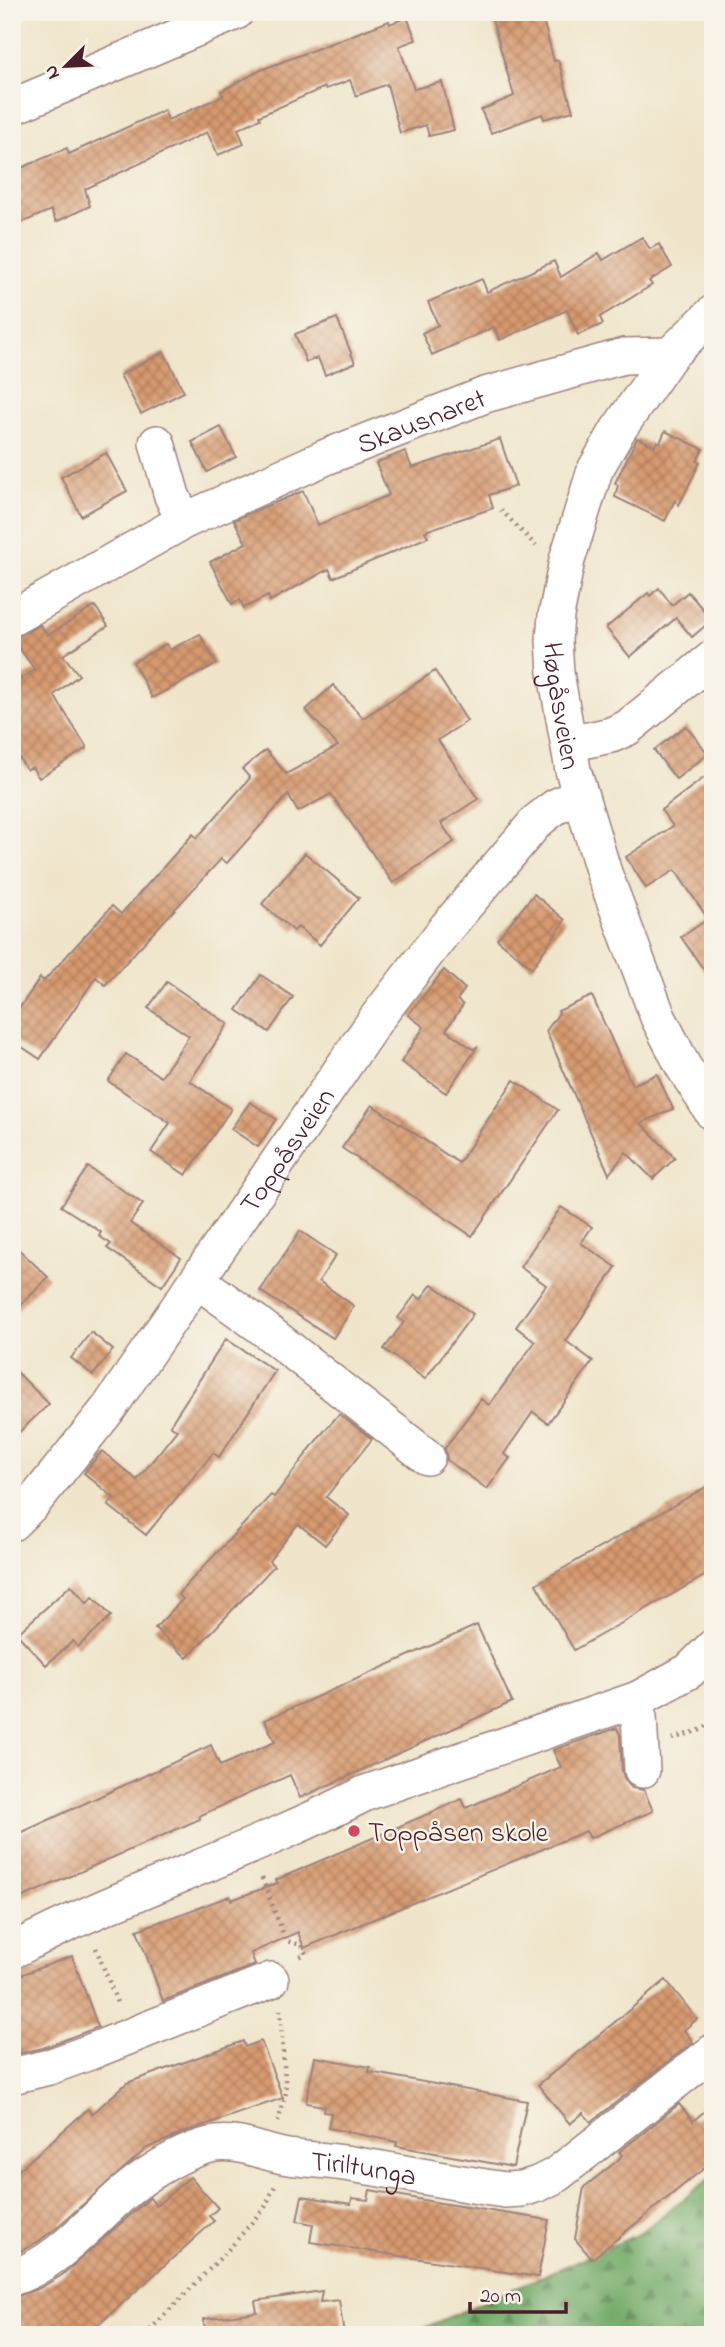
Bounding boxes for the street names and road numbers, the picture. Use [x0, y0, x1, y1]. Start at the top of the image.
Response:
street label: Skausnaret [352, 380, 493, 467]
street label: Høgåsveien [530, 641, 590, 773]
street label: Toppåsveien [231, 1080, 347, 1223]
street label: Tiriltunga [309, 2143, 419, 2199]

